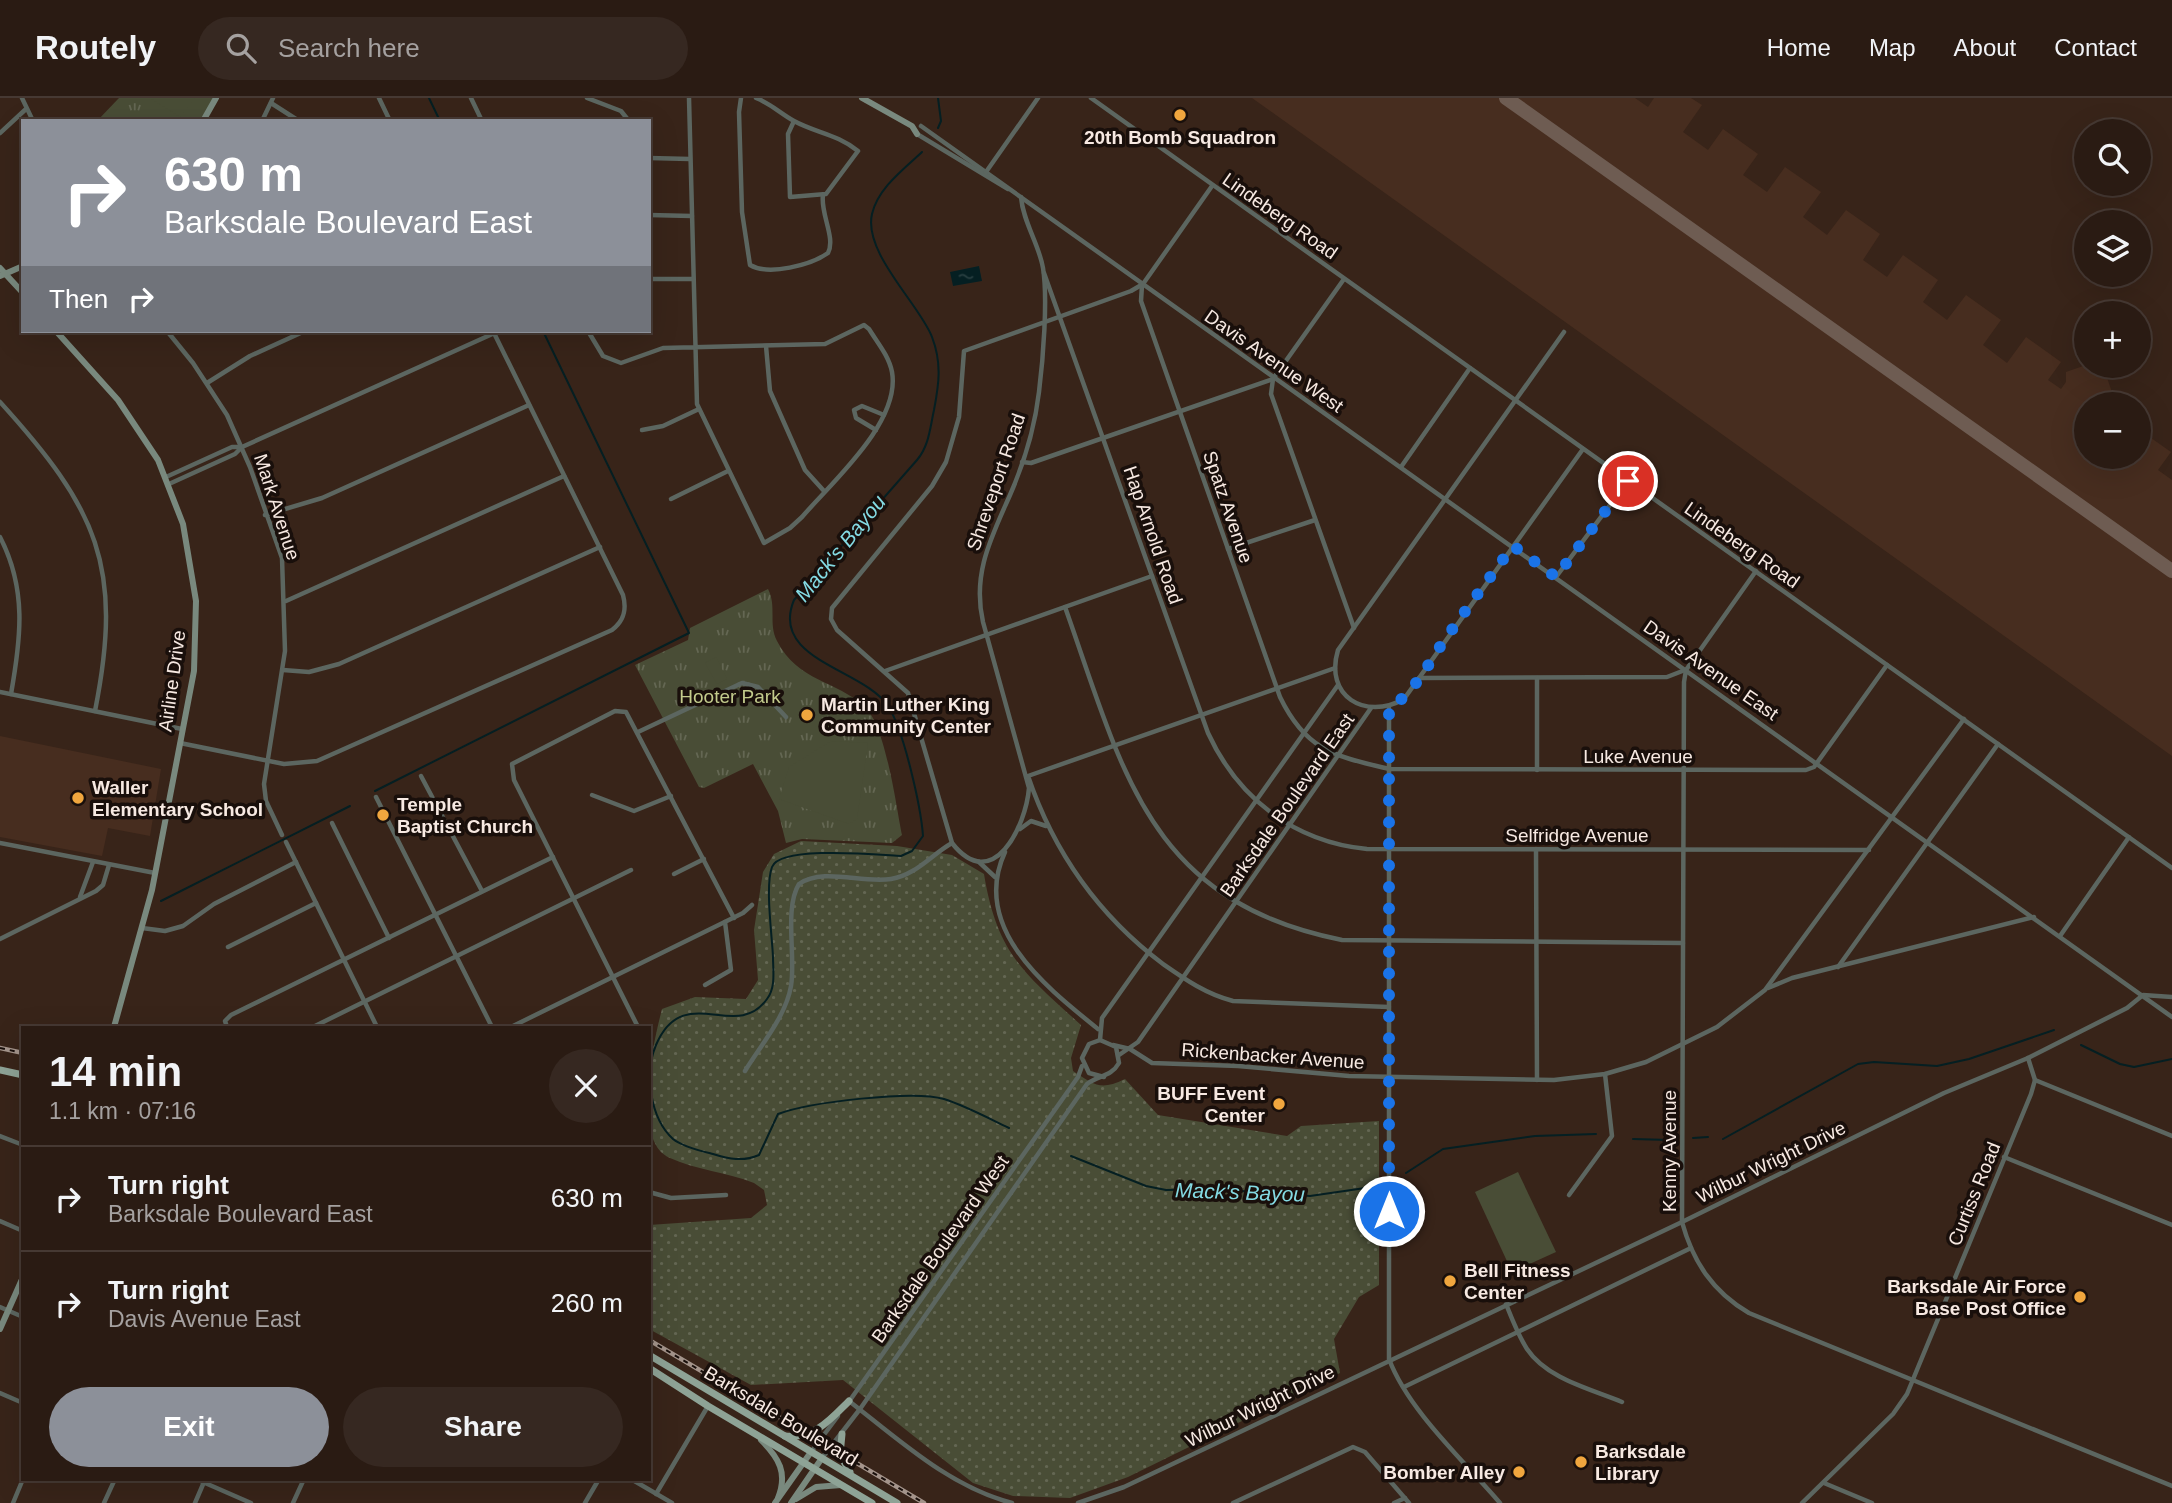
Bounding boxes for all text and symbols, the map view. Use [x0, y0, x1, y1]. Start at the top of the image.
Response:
search box [198, 17, 688, 80]
text: Routely [35, 29, 156, 66]
icon: search [222, 29, 260, 67]
text: Search here [278, 33, 420, 63]
text: Home [1767, 34, 1831, 61]
text: Map [1869, 34, 1916, 61]
text: About [1954, 34, 2016, 61]
text: Contact [2054, 34, 2137, 61]
marker: 20th Bomb Squadron [1172, 107, 1188, 123]
map controls [2074, 119, 2151, 469]
button: search [2074, 119, 2151, 196]
place label: 20th Bomb Squadron [1084, 127, 1276, 148]
icon: right [49, 147, 140, 238]
text: 630 m [164, 147, 303, 201]
street label: Lindeberg Road [1219, 169, 1341, 263]
text: Barksdale Boulevard East [164, 204, 532, 240]
button: layers [2074, 210, 2151, 287]
icon: right [122, 280, 160, 318]
text: Then [49, 284, 108, 314]
button: + [2074, 301, 2151, 378]
street label: Davis Avenue West [1201, 305, 1348, 417]
button: − [2074, 392, 2151, 469]
street label: Shreveport Road [963, 411, 1029, 553]
street label: Spatz Avenue [1199, 448, 1257, 566]
street label: Mark Avenue [250, 451, 304, 563]
pin [1598, 451, 1658, 511]
icon: arrive [1609, 462, 1647, 500]
street label: Hap Arnold Road [1120, 463, 1186, 607]
water label: Mack's Bayou [790, 490, 890, 606]
street label: Lindeberg Road [1681, 498, 1803, 592]
street label: Davis Avenue East [1640, 616, 1783, 725]
street label: Airline Drive [154, 629, 190, 733]
park label: Hooter Park [679, 686, 781, 707]
place label: Martin Luther King Community Center [821, 694, 992, 737]
marker: Martin Luther King Community Center [799, 707, 815, 723]
street label: Barksdale Boulevard East [1216, 709, 1359, 901]
street label: Luke Avenue [1583, 746, 1693, 767]
place label: Waller Elementary School [92, 777, 263, 820]
marker: Waller Elementary School [70, 790, 86, 806]
place label: Temple Baptist Church [397, 794, 533, 837]
marker: Temple Baptist Church [375, 807, 391, 823]
street label: Selfridge Avenue [1505, 825, 1649, 846]
street label: Rickenbacker Avenue [1181, 1039, 1365, 1073]
text: 14 min [49, 1048, 182, 1095]
button: close [549, 1049, 623, 1123]
place label: BUFF Event Center [1157, 1083, 1266, 1126]
street label: Kenny Avenue [1659, 1090, 1680, 1212]
marker: BUFF Event Center [1271, 1096, 1287, 1112]
text: 1.1 km · 07:16 [49, 1098, 196, 1124]
street label: Wilbur Wright Drive [1693, 1117, 1849, 1207]
street label: Curtiss Road [1944, 1139, 2004, 1249]
street label: Barksdale Boulevard West [867, 1151, 1013, 1347]
text: Turn right [108, 1170, 229, 1200]
position arrow [1352, 1174, 1426, 1248]
water label: Mack's Bayou [1175, 1178, 1306, 1206]
icon: right [49, 1180, 87, 1218]
text: 630 m [551, 1183, 623, 1213]
text: Barksdale Boulevard East [108, 1201, 373, 1227]
place label: Bell Fitness Center [1464, 1260, 1571, 1303]
marker: Bell Fitness Center [1442, 1273, 1458, 1289]
text: Turn right [108, 1275, 229, 1305]
place label: Barksdale Air Force Base Post Office [1887, 1276, 2066, 1319]
icon: right [49, 1285, 87, 1323]
text: 260 m [551, 1288, 623, 1318]
marker: Barksdale Air Force Base Post Office [2072, 1289, 2088, 1305]
text: Davis Avenue East [108, 1306, 301, 1332]
street label: Wilbur Wright Drive [1182, 1361, 1338, 1451]
street label: Barksdale Boulevard [700, 1362, 862, 1470]
button: Exit [49, 1387, 329, 1467]
button: Share [343, 1387, 623, 1467]
place label: Barksdale Library [1595, 1441, 1686, 1484]
marker: Barksdale Library [1573, 1454, 1589, 1470]
place label: Bomber Alley [1383, 1462, 1505, 1483]
marker: Bomber Alley [1511, 1464, 1527, 1480]

